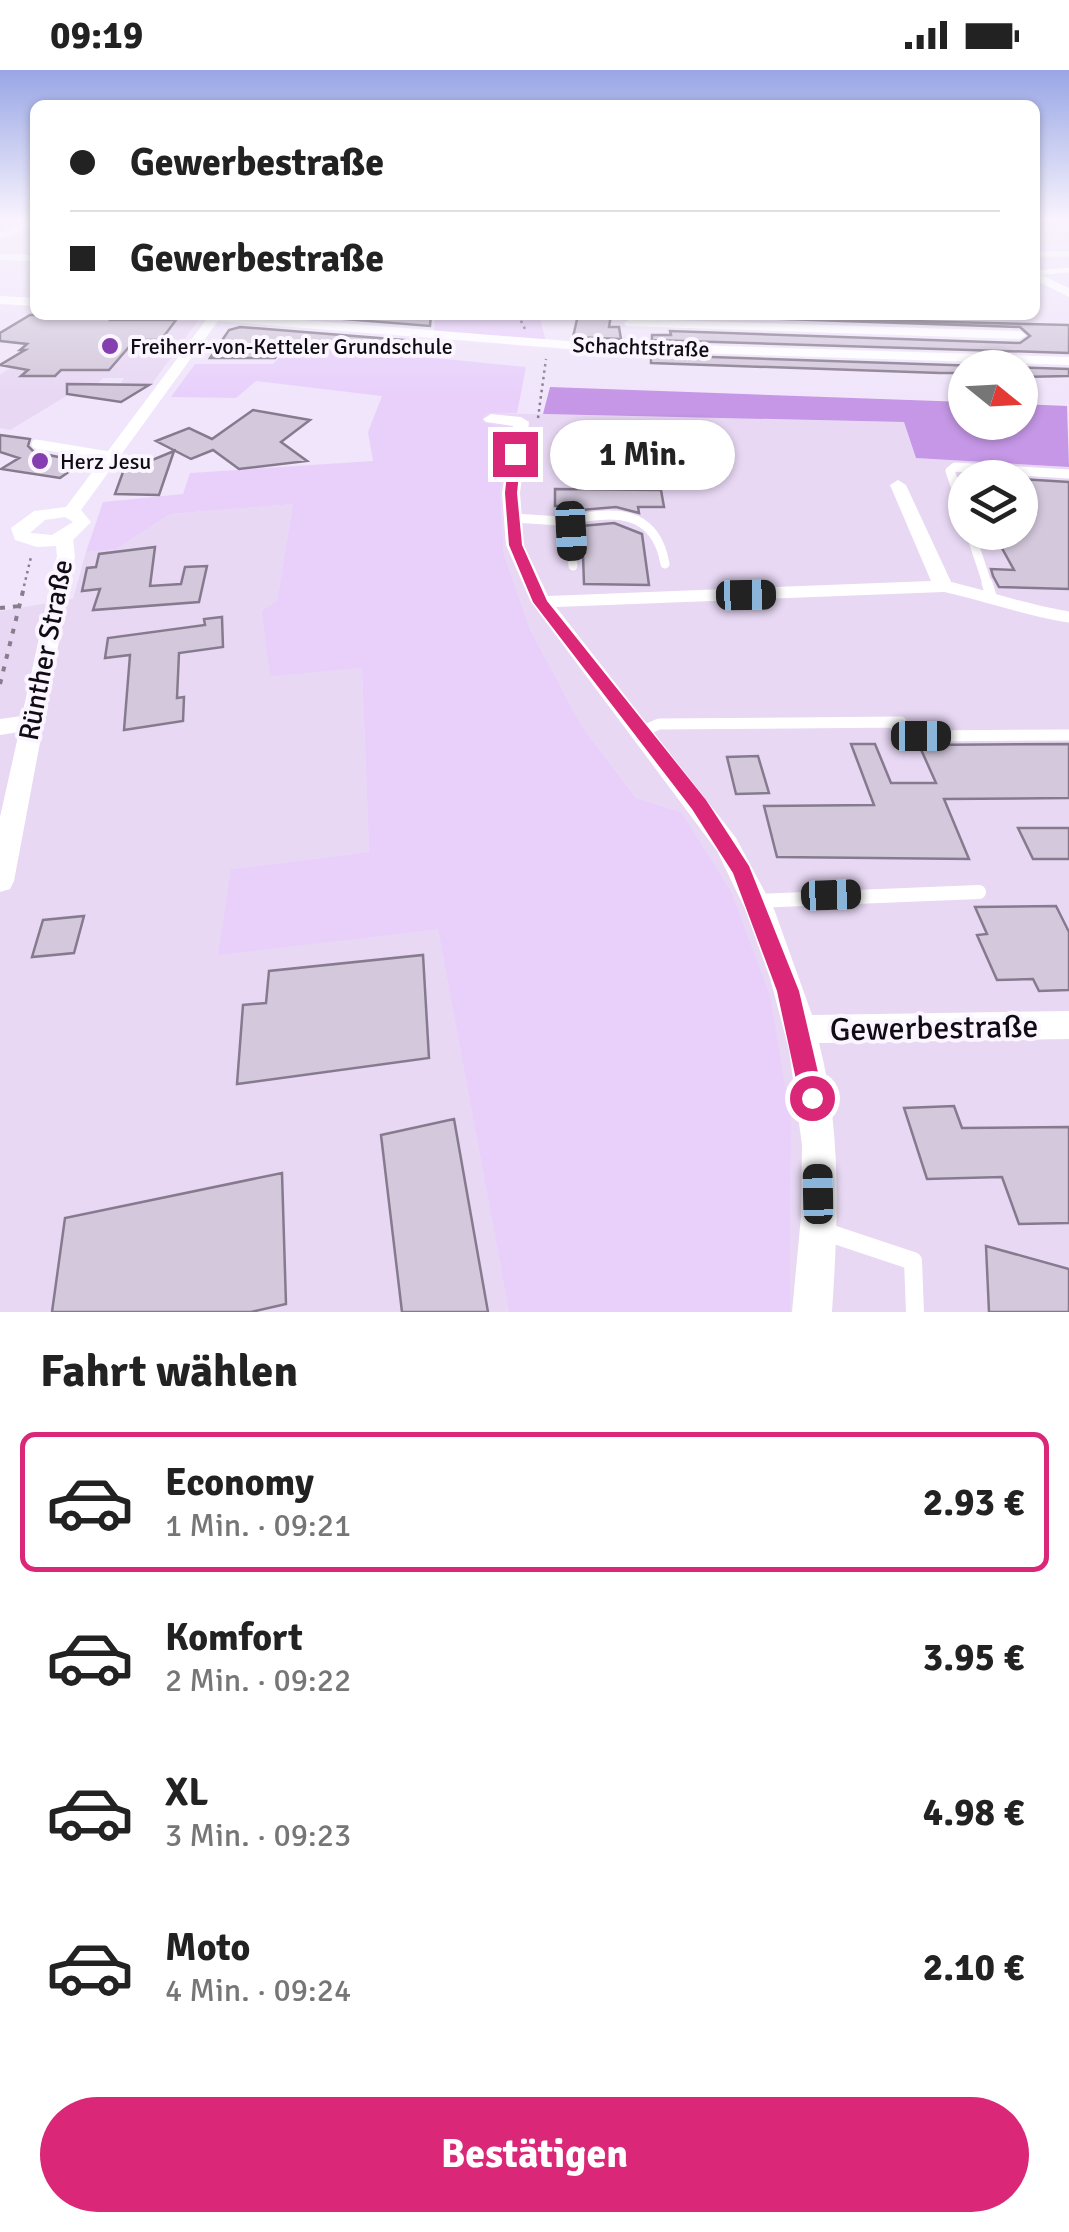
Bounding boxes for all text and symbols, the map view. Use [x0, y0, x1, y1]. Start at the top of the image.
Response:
text: 09:19 [50, 12, 143, 59]
text: Gewerbestraße [130, 139, 384, 186]
text: Gewerbestraße [130, 235, 384, 282]
street label: Schachtstraße [572, 331, 710, 363]
place label: Freiherr-von-Ketteler Grundschule [130, 333, 453, 360]
marker: Freiherr-von-Ketteler Grundschule [99, 335, 121, 357]
north arrow [948, 350, 1038, 440]
map controls [948, 350, 1038, 550]
callout: 1 Min. [550, 419, 735, 489]
route end [493, 432, 538, 477]
text: 1 Min. [599, 435, 686, 474]
place label: Herz Jesu [60, 448, 151, 475]
marker: Herz Jesu [29, 450, 51, 472]
button: layers [948, 460, 1038, 550]
car [554, 500, 588, 562]
street label: Rünther Straße [12, 557, 80, 743]
car [716, 579, 776, 611]
car [891, 721, 951, 751]
car [800, 879, 862, 911]
street label: Gewerbestraße [829, 1007, 1039, 1049]
route start [790, 1076, 835, 1121]
car [802, 1164, 834, 1224]
text: Fahrt wählen [40, 1344, 298, 1399]
icon: car [45, 1457, 135, 1547]
text: Economy [165, 1459, 314, 1506]
text: 2.93 € [923, 1479, 1024, 1526]
text: 1 Min. · 09:21 [165, 1506, 351, 1545]
icon: car [45, 1612, 135, 1702]
text: Komfort [165, 1614, 303, 1661]
text: 3.95 € [923, 1634, 1024, 1681]
text: 2 Min. · 09:22 [165, 1661, 351, 1700]
icon: car [45, 1767, 135, 1857]
text: XL [165, 1769, 208, 1816]
text: 4.98 € [923, 1789, 1024, 1836]
text: 3 Min. · 09:23 [165, 1816, 351, 1855]
icon: car [45, 1922, 135, 2012]
text: Moto [165, 1924, 250, 1971]
text: 2.10 € [923, 1944, 1024, 1991]
text: 4 Min. · 09:24 [165, 1971, 351, 2010]
button: Bestätigen [40, 2097, 1029, 2212]

